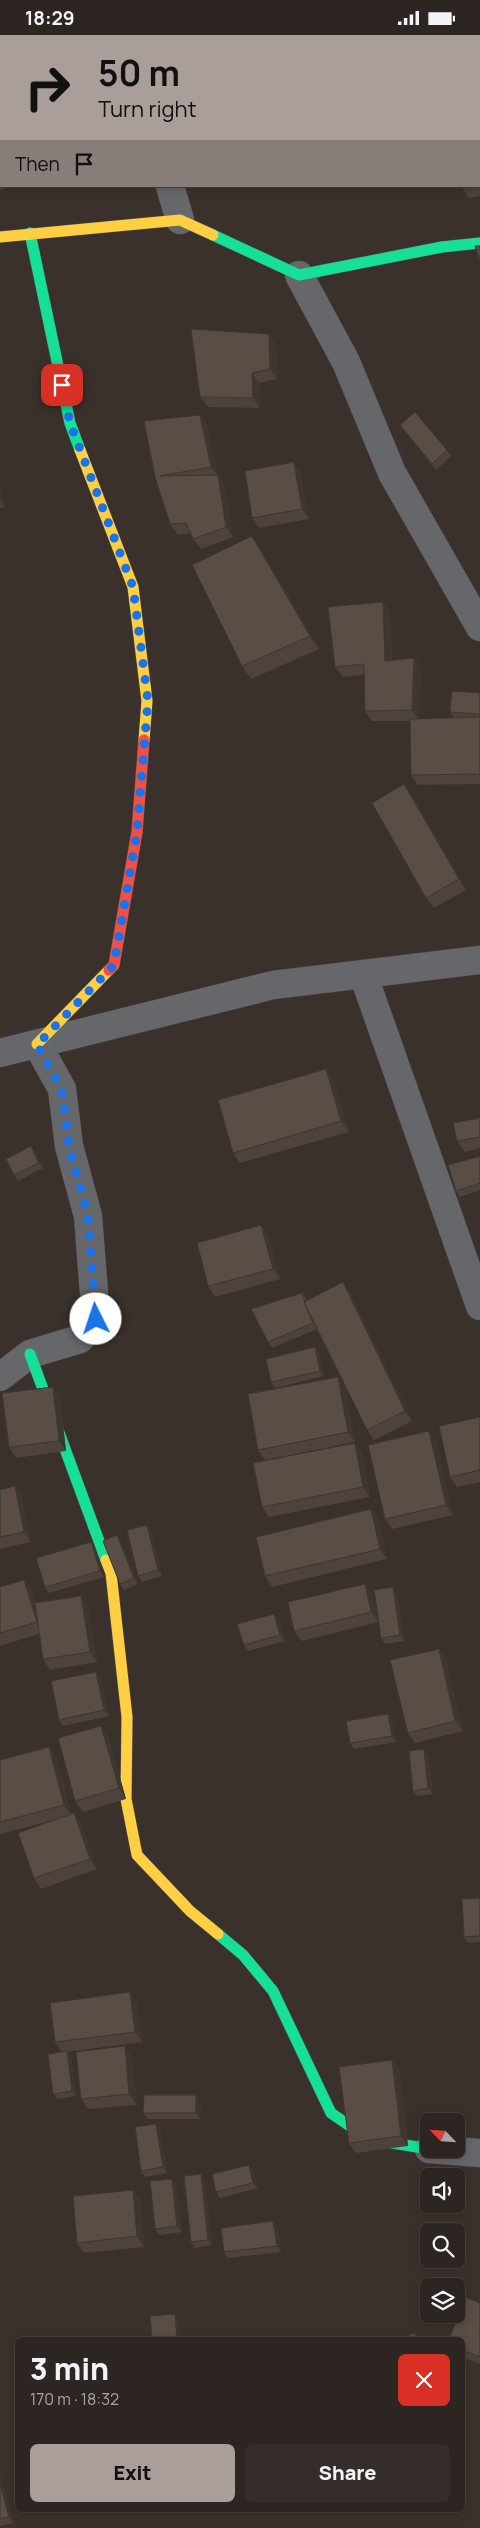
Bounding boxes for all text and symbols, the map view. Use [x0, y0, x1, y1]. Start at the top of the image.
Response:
text: 18:29 [25, 5, 75, 31]
text: 50 m [98, 49, 180, 97]
icon: right [15, 55, 80, 120]
text: Turn right [98, 94, 196, 124]
icon: arrive [70, 150, 98, 178]
text: Then [15, 151, 60, 177]
pin [41, 364, 83, 406]
icon: arrive [48, 371, 76, 399]
position arrow [69, 1292, 121, 1344]
north arrow [420, 2113, 465, 2157]
map controls [420, 2113, 465, 2323]
button: sound [420, 2168, 465, 2213]
button: search [420, 2223, 465, 2268]
button: layers [420, 2278, 465, 2323]
text: 3 min [30, 2348, 109, 2389]
button: close [398, 2354, 450, 2406]
text: 170 m · 18:32 [30, 2388, 119, 2410]
button: Exit [30, 2444, 235, 2502]
button: Share [245, 2444, 450, 2502]

